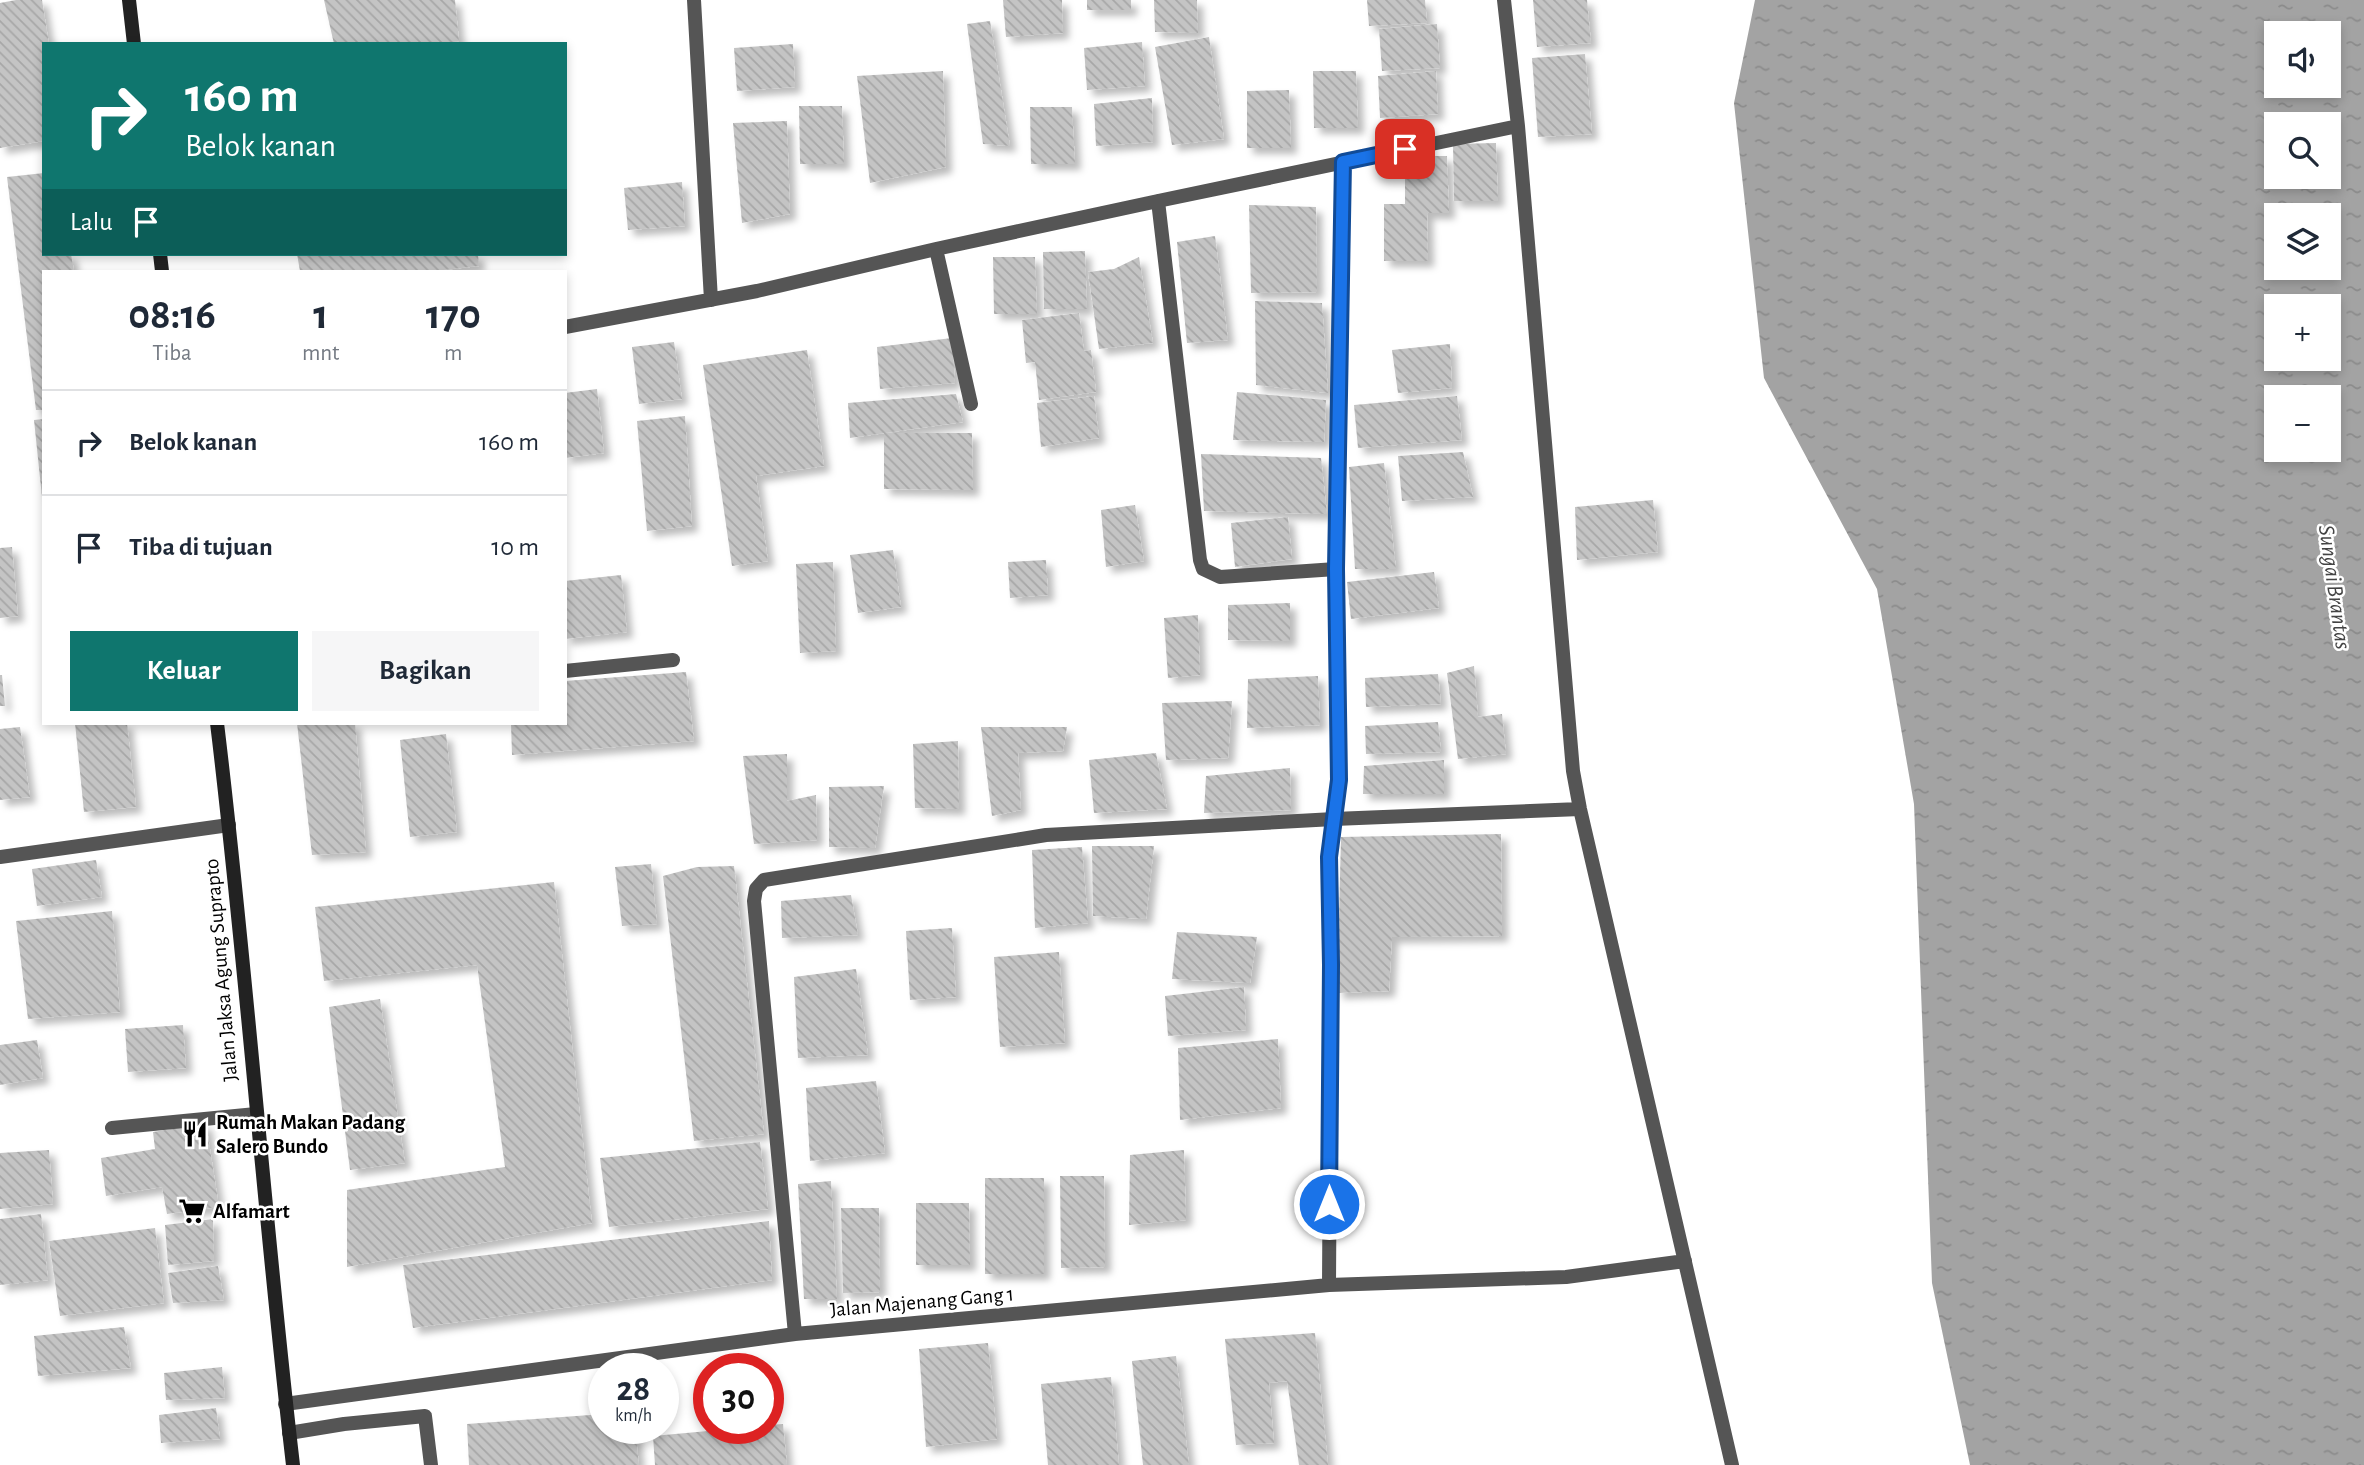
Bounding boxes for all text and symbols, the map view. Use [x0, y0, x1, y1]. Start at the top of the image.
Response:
map controls [2264, 21, 2341, 462]
button: sound [2264, 21, 2341, 98]
icon: right [70, 70, 161, 161]
text: 160 m [185, 72, 299, 121]
button: search [2264, 112, 2341, 189]
pin [1375, 119, 1435, 179]
text: Belok kanan [185, 130, 336, 162]
icon: arrive [1386, 130, 1424, 168]
icon: arrive [127, 203, 165, 241]
button: layers [2264, 203, 2341, 280]
text: Lalu [70, 209, 113, 235]
text: 08:16 [128, 294, 216, 336]
text: 1 [313, 294, 328, 336]
text: 170 [426, 294, 481, 336]
button: + [2264, 294, 2341, 371]
text: Tiba [152, 342, 192, 365]
text: mnt [302, 342, 339, 365]
text: m [444, 342, 462, 365]
button: − [2264, 385, 2341, 462]
icon: right [70, 424, 108, 462]
text: Belok kanan [129, 429, 257, 455]
text: 160 m [479, 429, 539, 455]
water label: Sungai Brantas [2314, 523, 2354, 651]
icon: arrive [70, 529, 108, 567]
text: Tiba di tujuan [129, 534, 273, 560]
text: 10 m [491, 534, 539, 560]
button: Keluar [70, 631, 298, 711]
button: Bagikan [312, 631, 539, 711]
street label: Jalan Jaksa Agung Suprapto [201, 858, 241, 1082]
place label: Rumah Makan Padang Salero Bundo [216, 1112, 406, 1157]
restaurant icon: Rumah Makan Padang Salero Bundo [180, 1119, 210, 1149]
position arrow [1292, 1167, 1366, 1241]
supermarket icon: Alfamart [177, 1196, 207, 1226]
place label: Alfamart [213, 1201, 289, 1222]
street label: Jalan Majenang Gang 1 [829, 1283, 1015, 1321]
speed limit sign: 30 [693, 1353, 784, 1444]
text: 28 [617, 1372, 650, 1407]
text: km/h [615, 1407, 652, 1425]

